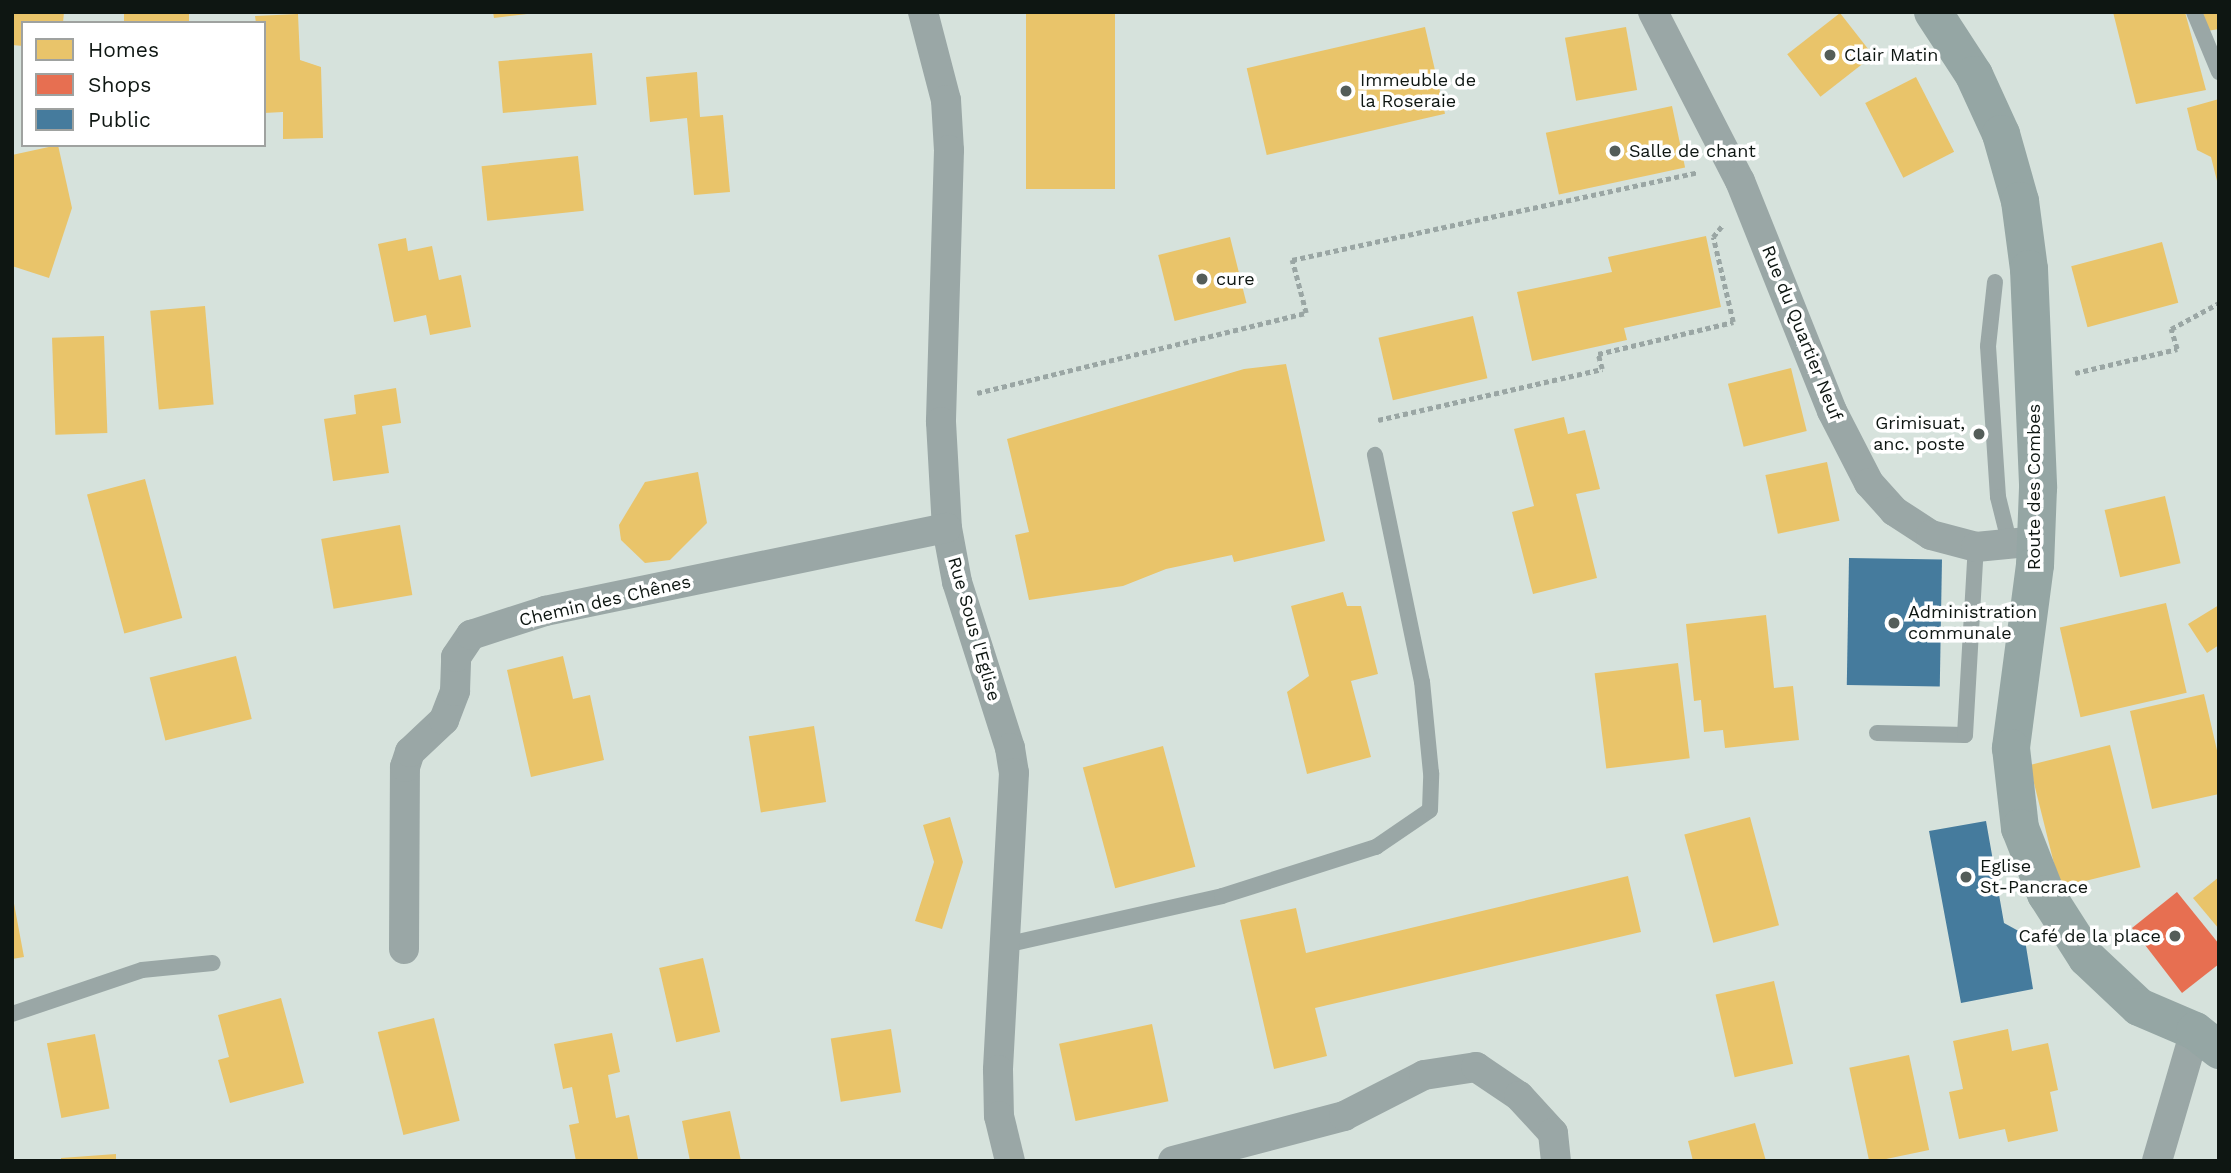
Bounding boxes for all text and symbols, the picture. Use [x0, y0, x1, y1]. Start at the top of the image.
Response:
legend [21, 21, 266, 147]
text: Homes [88, 37, 159, 62]
place label: Clair Matin [1844, 44, 1939, 66]
marker: Clair Matin [1822, 47, 1838, 63]
place label: Immeuble de la Roseraie [1360, 70, 1476, 112]
text: Shops [88, 72, 151, 97]
marker: Immeuble de la Roseraie [1338, 83, 1354, 99]
text: Public [88, 107, 151, 132]
place label: Salle de chant [1629, 140, 1756, 162]
marker: Salle de chant [1607, 143, 1623, 159]
street label: Rue du Quartier Neuf [1757, 242, 1847, 424]
place label: cure [1216, 268, 1255, 290]
marker: cure [1194, 271, 1210, 287]
street label: Route des Combes [2023, 404, 2045, 570]
place label: Grimisuat, anc. poste [1873, 413, 1965, 456]
marker: Grimisuat, anc. poste [1971, 426, 1987, 442]
street label: Rue Sous l'Eglise [943, 554, 1005, 704]
street label: Chemin des Chênes [517, 571, 693, 631]
place label: Administration communale [1908, 602, 2037, 644]
marker: Administration communale [1886, 615, 1902, 631]
place label: Eglise St-Pancrace [1980, 856, 2088, 898]
marker: Eglise St-Pancrace [1958, 869, 1974, 885]
place label: Café de la place [2018, 925, 2161, 947]
marker: Café de la place [2167, 928, 2183, 944]

